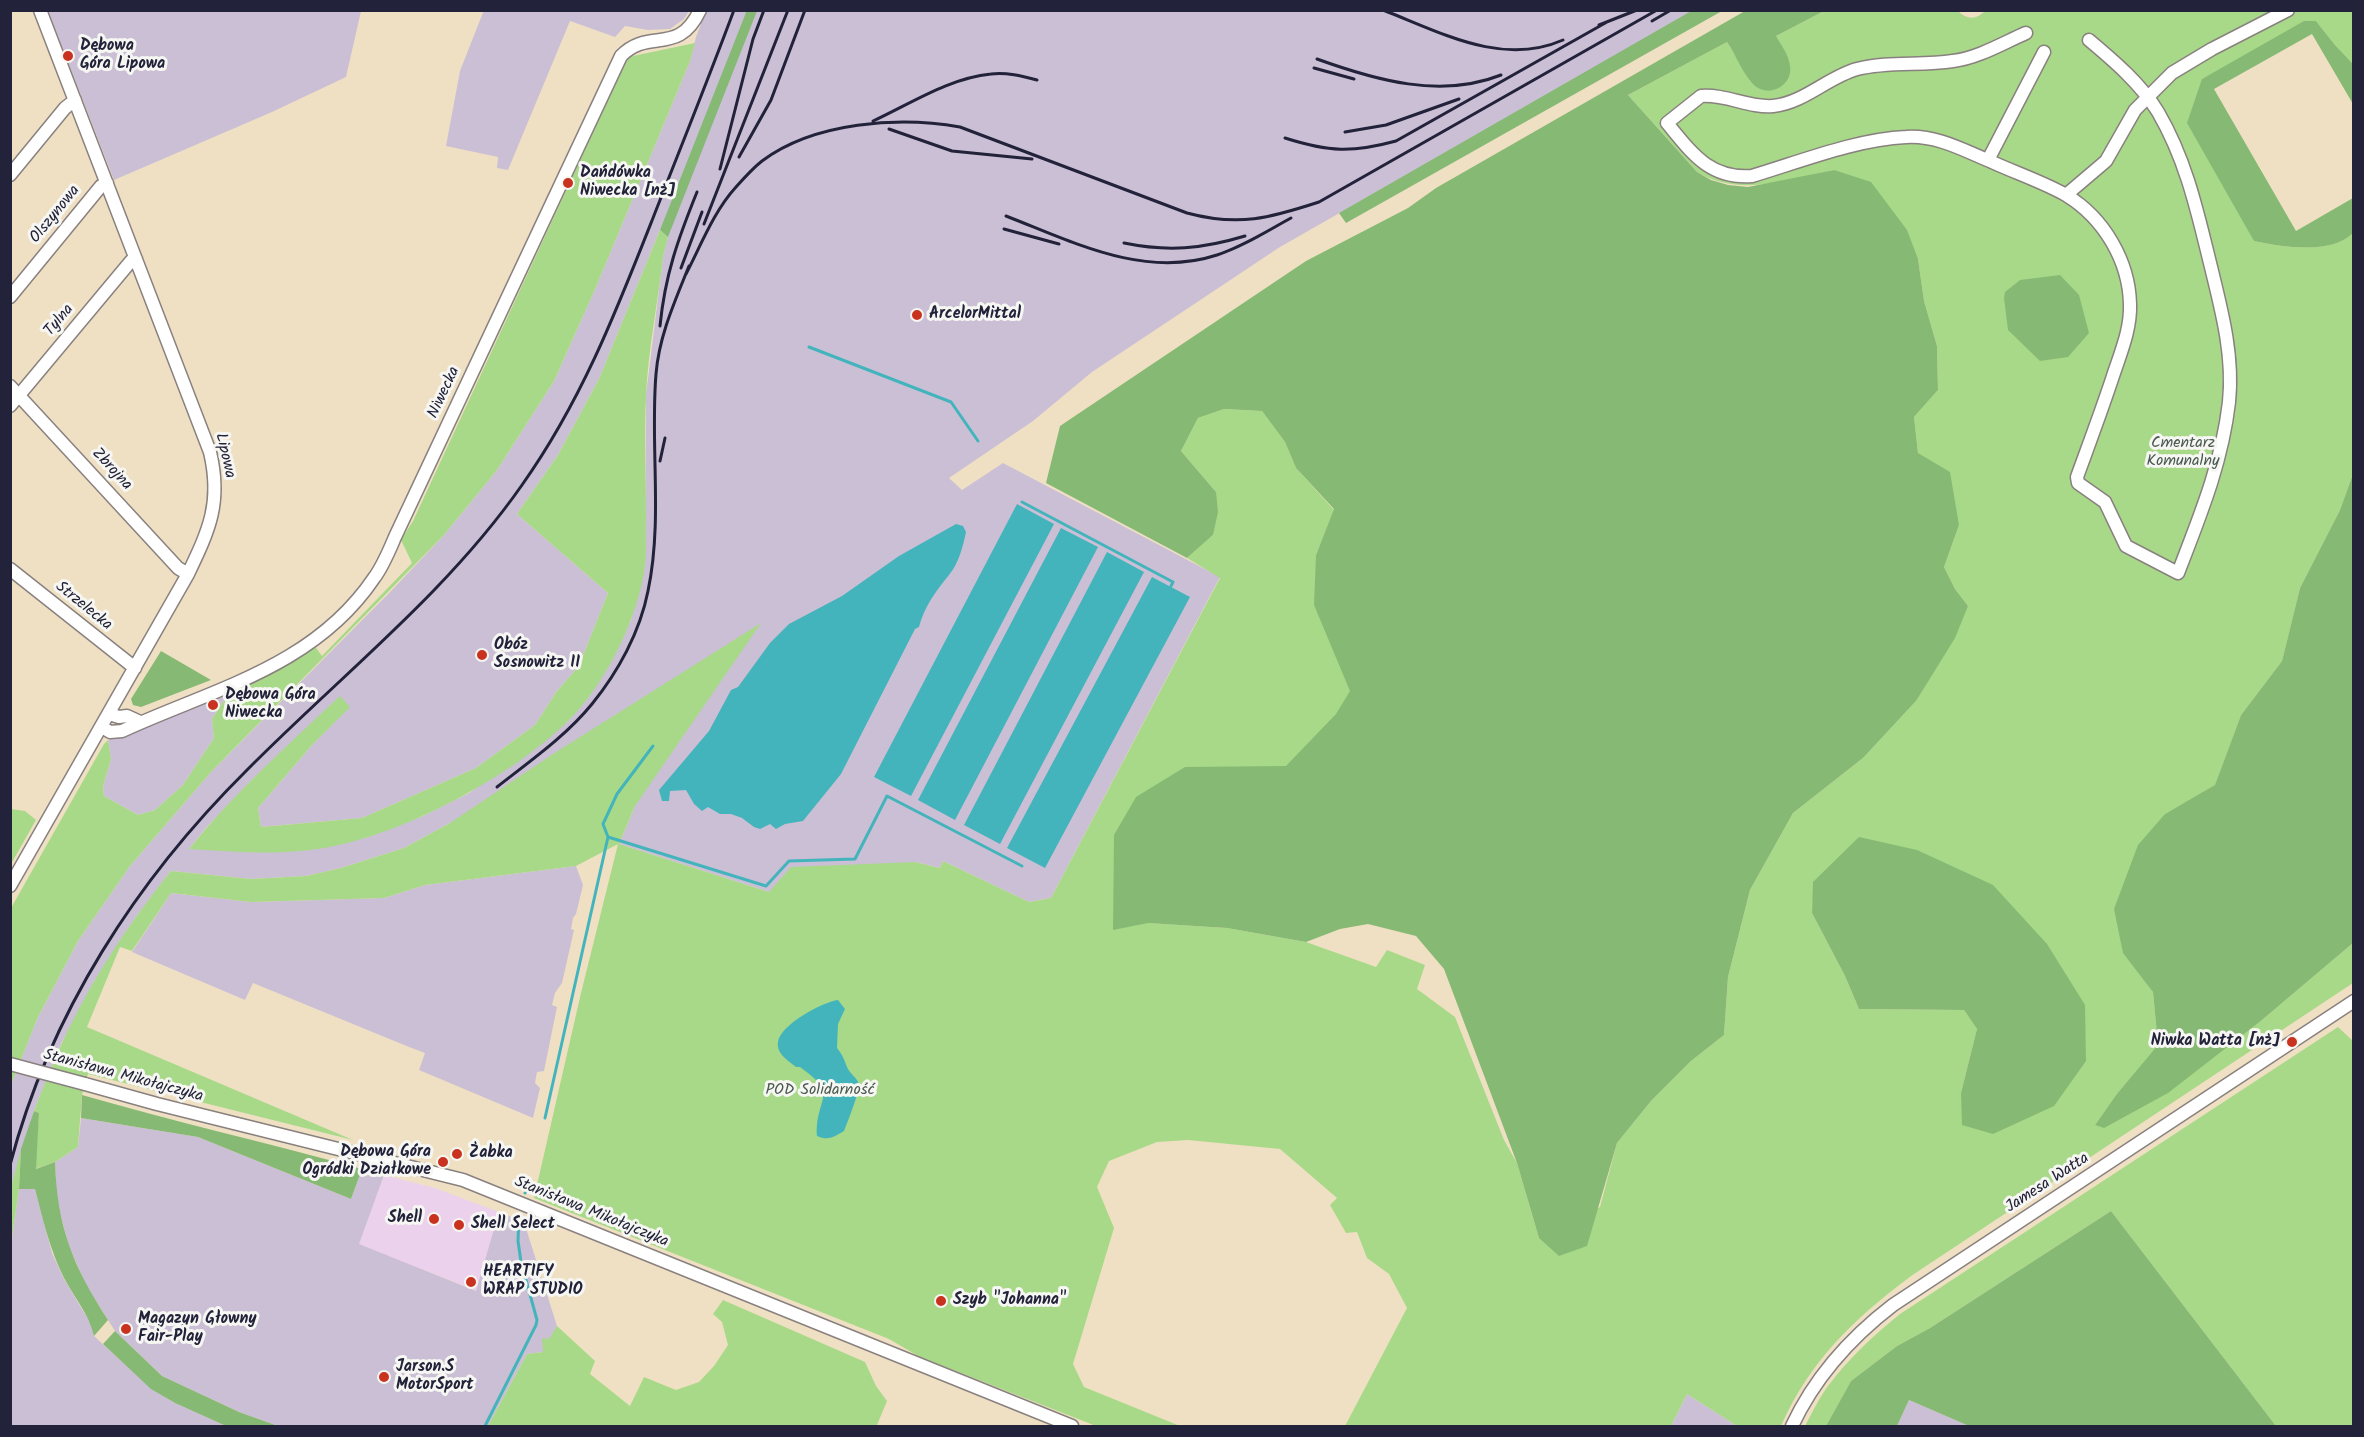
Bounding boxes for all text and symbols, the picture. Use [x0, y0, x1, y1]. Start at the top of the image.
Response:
place label: Dębowa Góra Lipowa [80, 37, 165, 75]
marker: Dębowa Góra Lipowa [61, 49, 75, 63]
place label: Dańdówka Niwecka [nż] [580, 164, 675, 202]
marker: Dańdówka Niwecka [nż] [561, 176, 575, 190]
street label: Olszynowa [27, 182, 85, 248]
street label: Tylna [41, 301, 79, 341]
place label: ArcelorMittal [929, 305, 1021, 325]
marker: ArcelorMittal [910, 308, 924, 322]
street label: Niwecka [425, 364, 465, 422]
street label: Lipowa [210, 432, 238, 480]
park label: Cmentarz Komunalny [2146, 434, 2220, 472]
street label: Zbrojna [87, 445, 135, 495]
street label: Strzelecka [51, 578, 115, 636]
place label: Obóz Sosnowitz II [494, 636, 580, 674]
marker: Obóz Sosnowitz II [475, 648, 489, 662]
place label: Dębowa Góra Niwecka [225, 686, 316, 724]
marker: Dębowa Góra Niwecka [206, 698, 220, 712]
place label: Niwka Watta [nż] [2151, 1032, 2280, 1052]
marker: Niwka Watta [nż] [2285, 1035, 2299, 1049]
street label: Stanisława Mikołajczyka [41, 1046, 205, 1108]
park label: POD Solidarność [765, 1081, 875, 1101]
place label: Dębowa Góra Ogródki Działkowe [302, 1143, 431, 1181]
place label: Żabka [469, 1144, 513, 1164]
marker: Żabka [450, 1147, 464, 1161]
street label: Jamesa Watta [2003, 1150, 2093, 1218]
marker: Dębowa Góra Ogródki Działkowe [436, 1155, 450, 1169]
street label: Stanisława Mikołajczyka [511, 1173, 671, 1253]
place label: Shell [388, 1209, 422, 1229]
marker: Shell [427, 1212, 441, 1226]
place label: Shell Select [471, 1215, 555, 1235]
marker: Shell Select [452, 1218, 466, 1232]
place label: HEARTIFY WRAP STUDIO [483, 1263, 583, 1301]
marker: HEARTIFY WRAP STUDIO [464, 1275, 478, 1289]
place label: Szyb "Johanna" [953, 1291, 1067, 1311]
marker: Szyb "Johanna" [934, 1294, 948, 1308]
place label: Magazyn Głowny Fair-Play [138, 1310, 257, 1348]
marker: Magazyn Głowny Fair-Play [119, 1322, 133, 1336]
place label: Jarson.S MotorSport [396, 1358, 473, 1396]
marker: Jarson.S MotorSport [377, 1370, 391, 1384]

